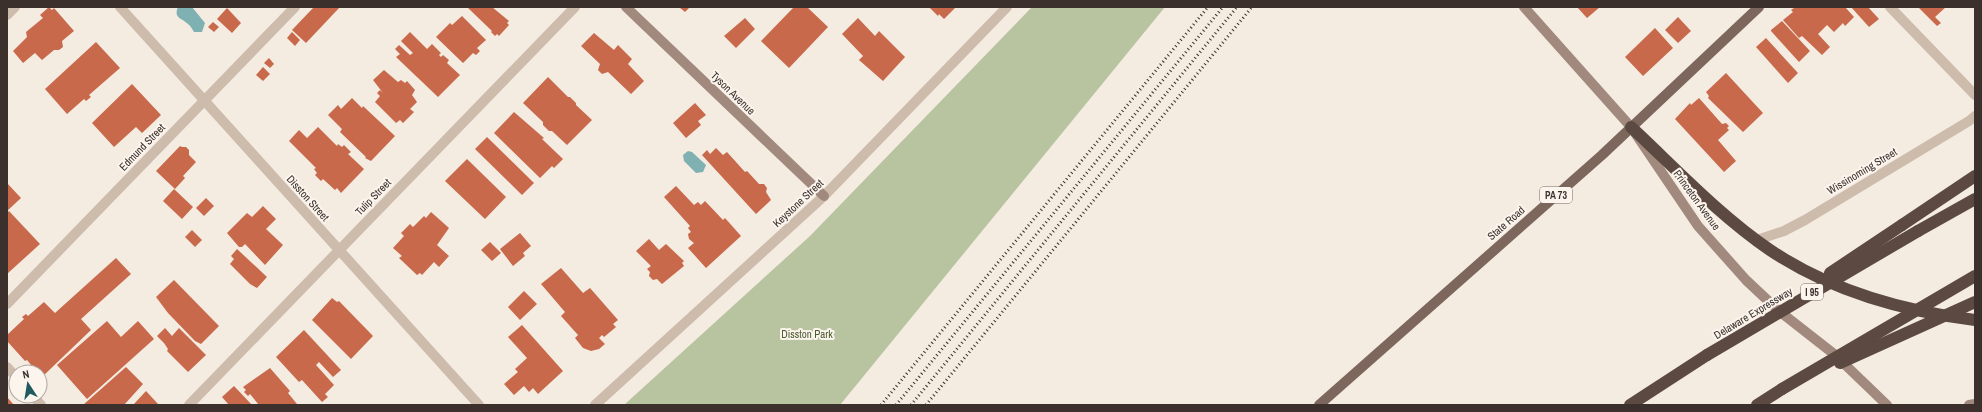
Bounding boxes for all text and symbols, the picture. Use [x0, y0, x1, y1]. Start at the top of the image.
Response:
street label: Tyson Avenue [708, 68, 758, 118]
street label: Edmund Street [116, 120, 168, 174]
street label: Wissinoming Street [1824, 144, 1900, 197]
street label: Princeton Avenue [1670, 167, 1724, 233]
street label: Disston Street [284, 172, 333, 224]
street label: Tulip Street [352, 175, 394, 218]
street label: Keystone Street [770, 176, 827, 230]
road number: PA 73 [1540, 187, 1572, 203]
street label: State Road [1484, 203, 1528, 243]
street label: Delaware Expressway [1711, 284, 1795, 342]
road number: I 95 [1801, 284, 1823, 300]
park label: Disston Park [781, 327, 833, 341]
north arrow [8, 364, 48, 404]
text: N [21, 367, 31, 382]

